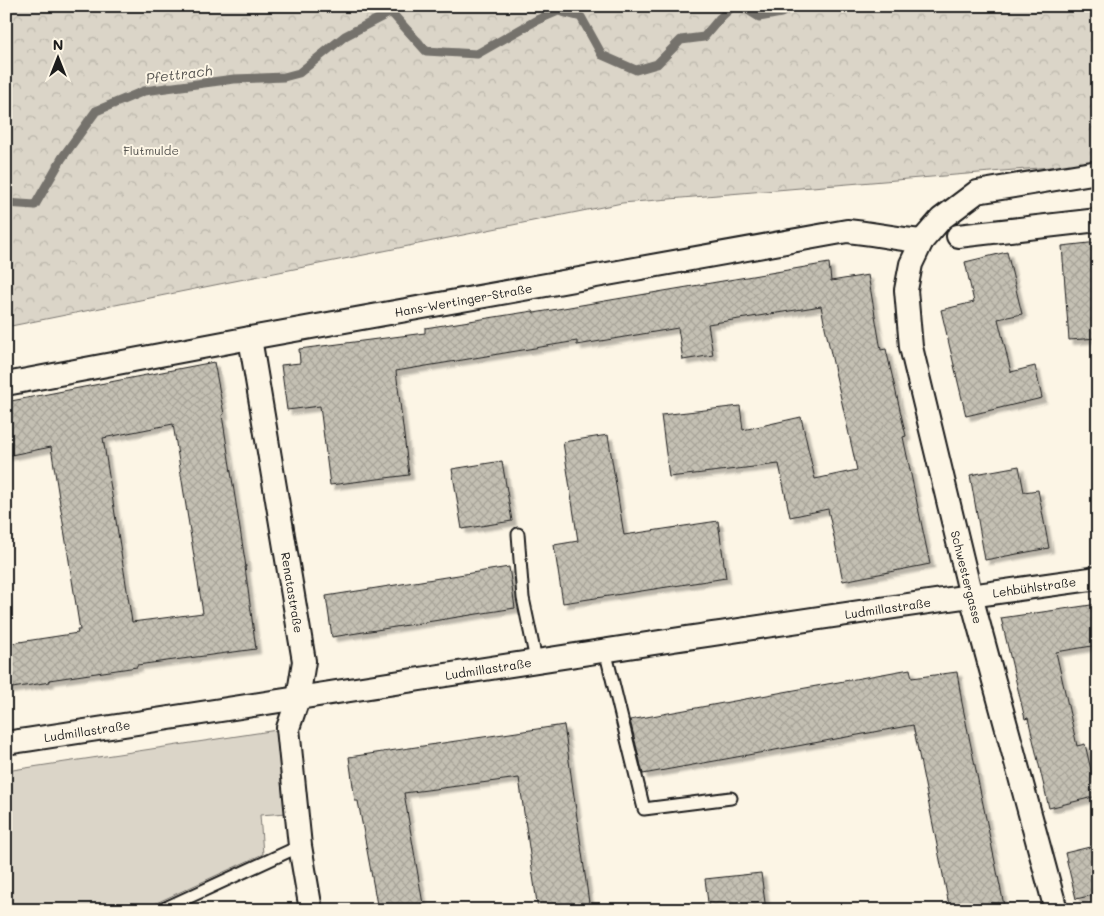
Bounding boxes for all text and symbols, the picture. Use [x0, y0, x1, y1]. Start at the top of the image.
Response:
north arrow [32, 32, 82, 82]
text: N [53, 35, 63, 54]
water label: Pfettrach [145, 60, 213, 88]
park label: Flutmulde [123, 142, 179, 158]
street label: Hans-Wertinger-Straße [393, 280, 533, 320]
street label: Schwestergasse [948, 529, 986, 625]
street label: Renatastraße [278, 551, 307, 634]
street label: Lehbühlstraße [991, 573, 1077, 601]
street label: Ludmillastraße [844, 594, 932, 622]
street label: Ludmillastraße [444, 654, 532, 683]
street label: Ludmillastraße [43, 716, 131, 745]

